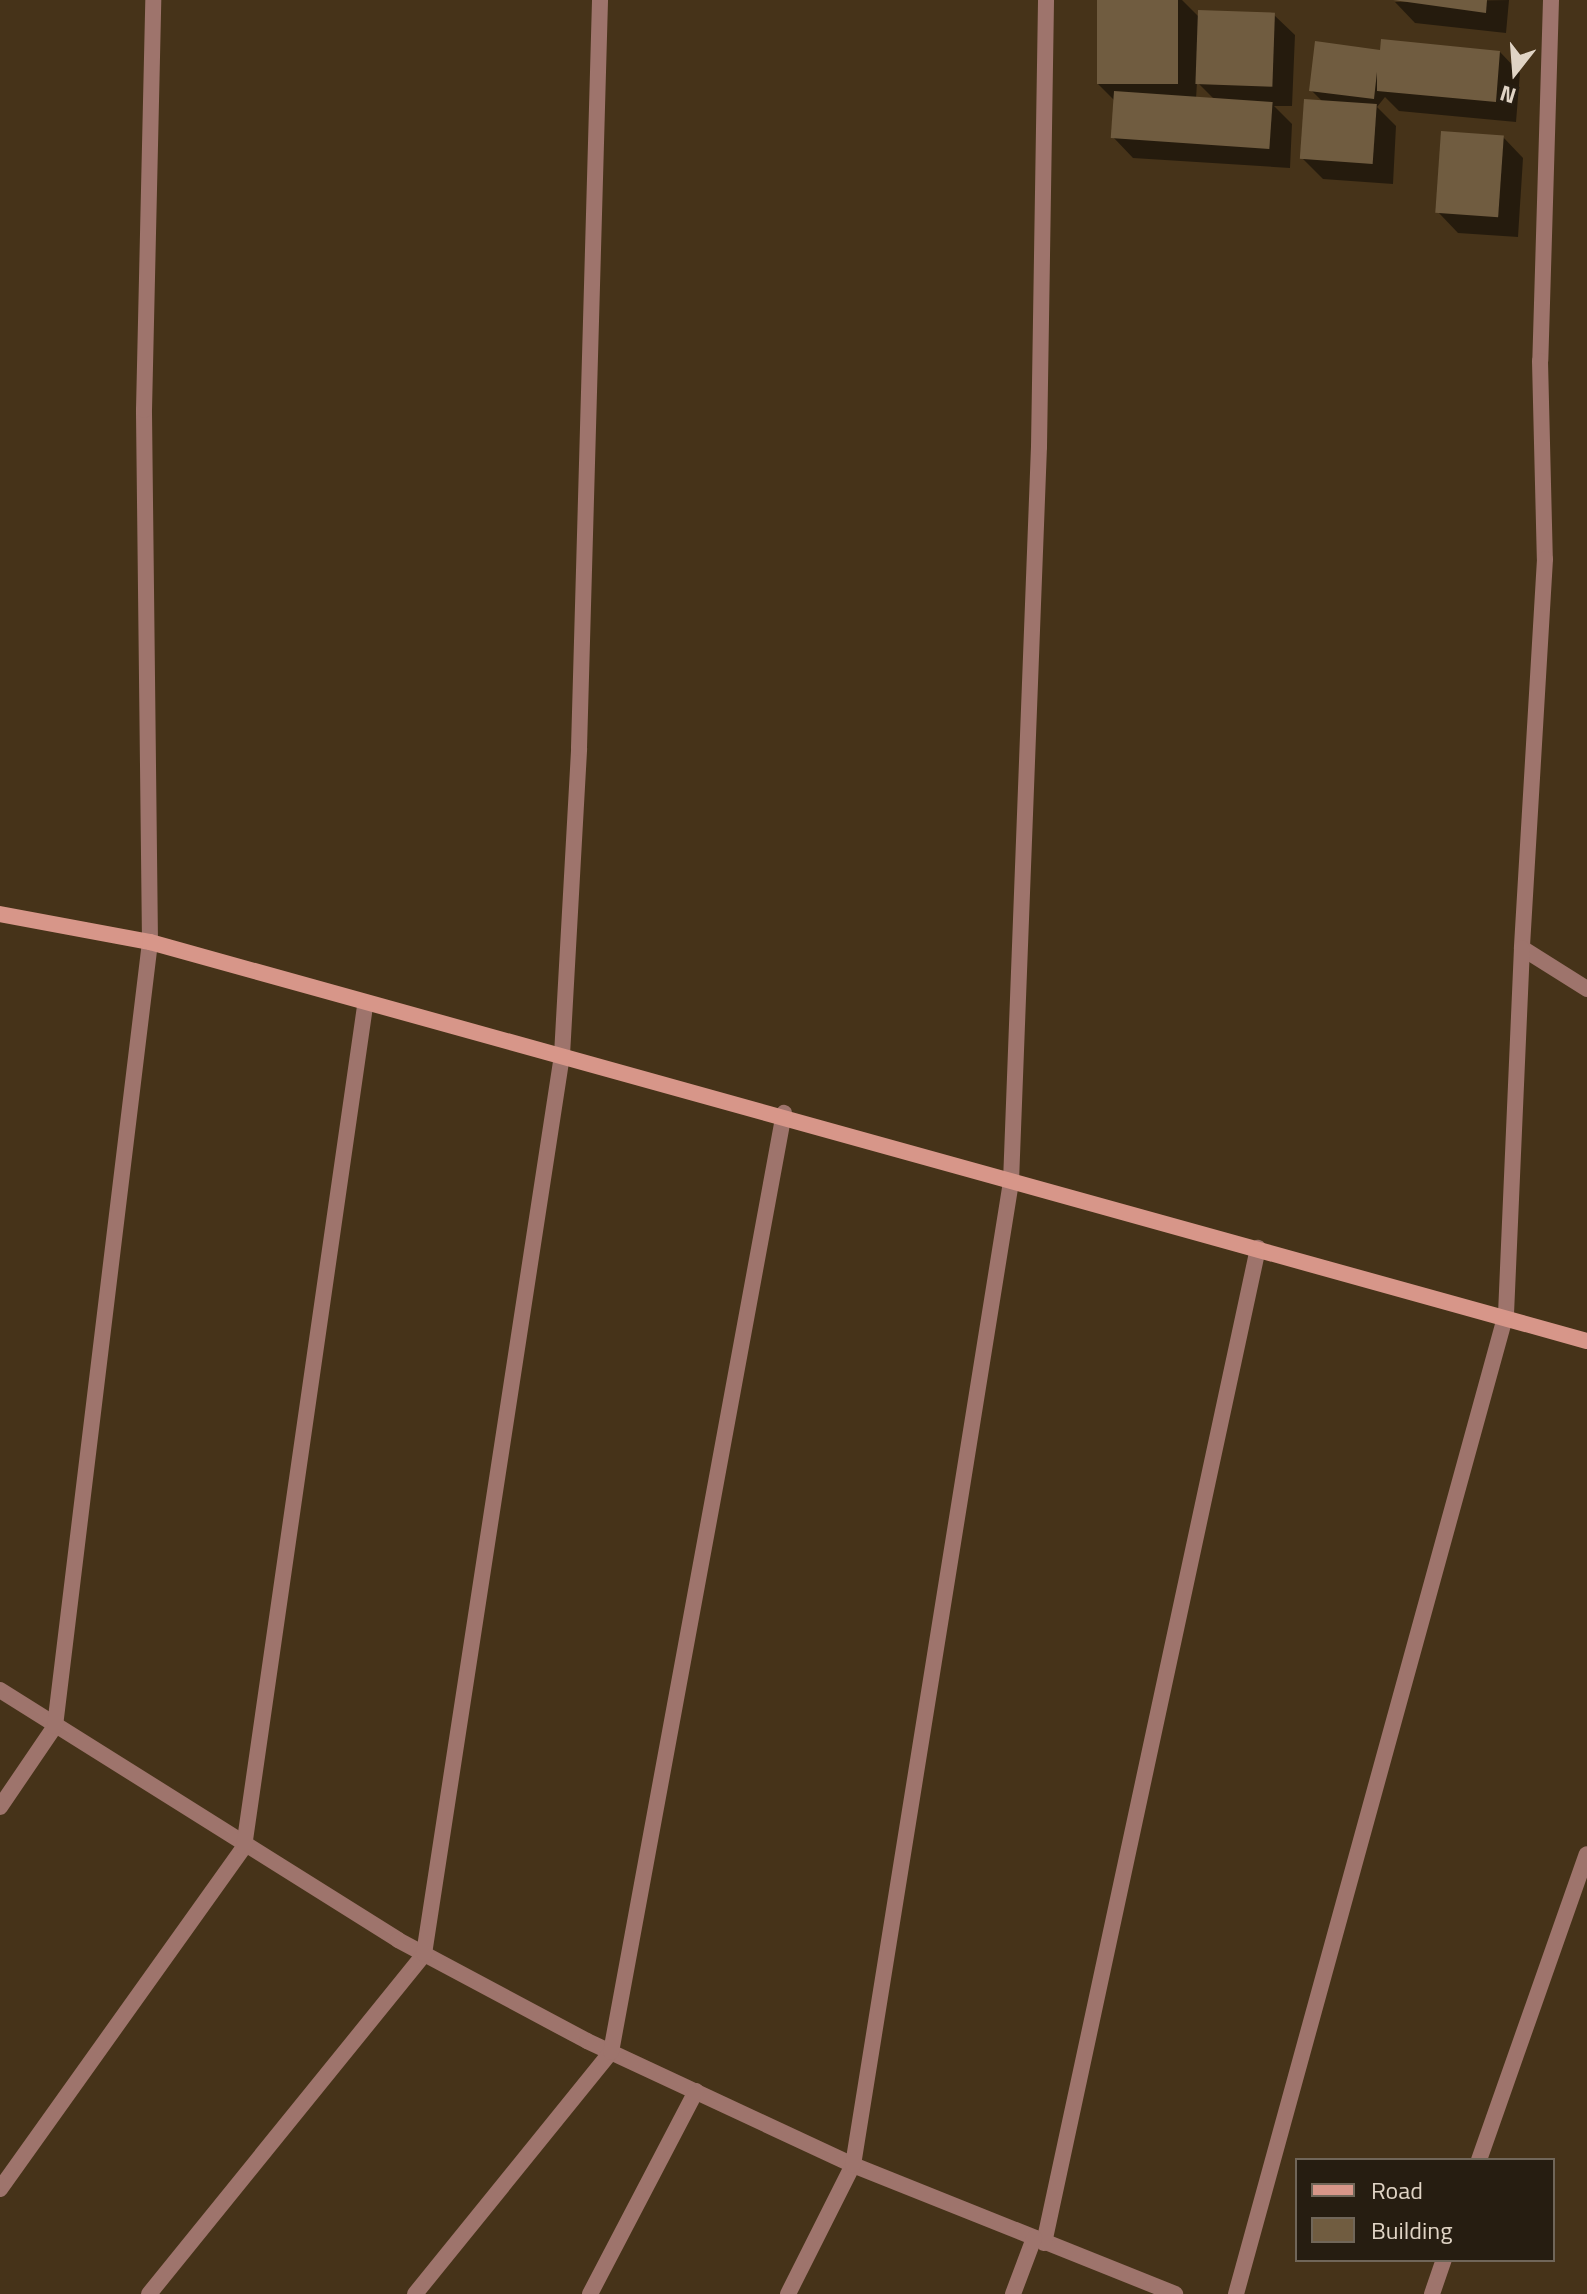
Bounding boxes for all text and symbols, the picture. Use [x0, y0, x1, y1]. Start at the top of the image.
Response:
north arrow [1475, 32, 1555, 112]
text: N [1496, 76, 1520, 113]
legend [1295, 2158, 1555, 2262]
text: Road [1371, 2172, 1423, 2208]
text: Building [1371, 2212, 1453, 2248]

